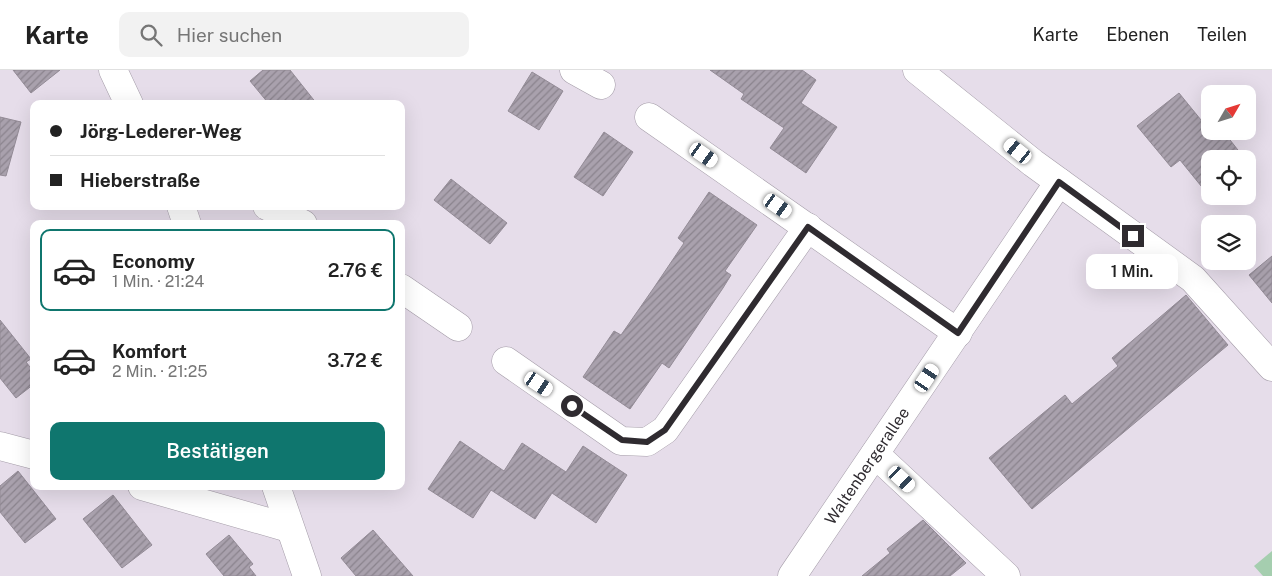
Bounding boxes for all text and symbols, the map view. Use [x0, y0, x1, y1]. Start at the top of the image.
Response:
search box [119, 12, 469, 57]
text: Karte [25, 21, 89, 49]
icon: search [137, 21, 165, 49]
text: Hier suchen [177, 24, 282, 46]
text: Karte [1033, 24, 1078, 45]
text: Ebenen [1106, 24, 1169, 45]
text: Teilen [1197, 24, 1247, 45]
north arrow [1201, 85, 1256, 140]
map controls [1201, 85, 1256, 270]
text: Jörg-Lederer-Weg [80, 120, 242, 142]
car [1001, 136, 1034, 166]
car [687, 140, 720, 170]
button: locate [1201, 150, 1256, 205]
text: Hieberstraße [80, 169, 200, 191]
car [761, 191, 794, 221]
button: layers [1201, 215, 1256, 270]
route end [1122, 225, 1144, 247]
icon: car [52, 248, 97, 293]
text: Economy [112, 250, 195, 272]
callout: 1 Min. [1087, 254, 1179, 288]
text: 2.76 € [328, 259, 383, 281]
text: 1 Min. [1111, 262, 1153, 281]
text: 1 Min. · 21:24 [112, 272, 204, 291]
icon: car [52, 338, 97, 383]
text: Komfort [112, 340, 187, 362]
text: 3.72 € [327, 349, 383, 371]
car [912, 361, 941, 395]
text: 2 Min. · 21:25 [112, 362, 208, 381]
car [522, 369, 555, 399]
route start [561, 395, 583, 417]
street label: Waltenbergerallee [821, 404, 913, 528]
button: Bestätigen [50, 422, 385, 480]
car [885, 463, 918, 495]

